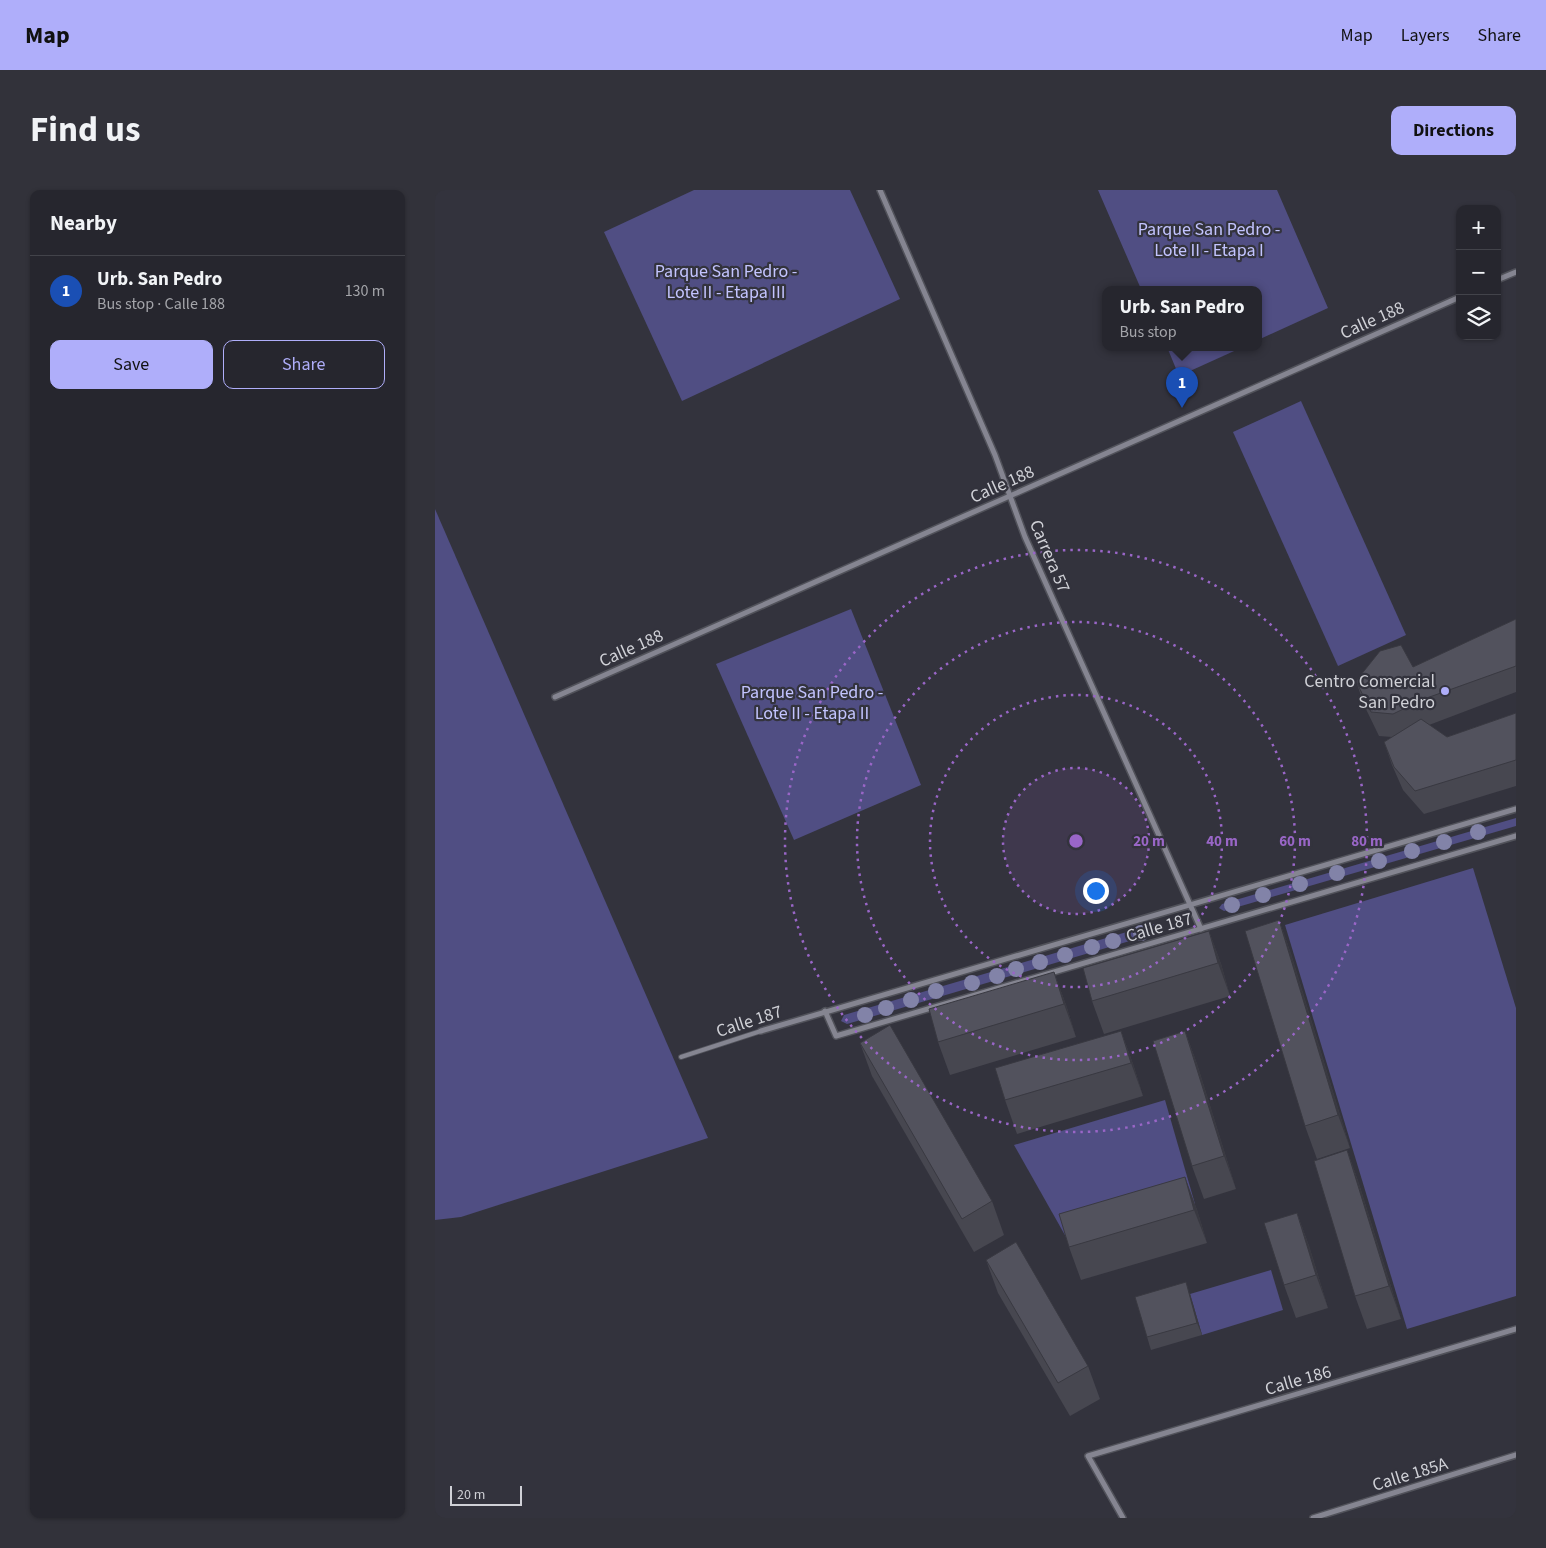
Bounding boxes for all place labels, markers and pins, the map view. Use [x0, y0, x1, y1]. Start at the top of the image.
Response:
pin: 1 [1166, 367, 1198, 408]
place label: Centro Comercial San Pedro [1304, 669, 1435, 715]
marker: Centro Comercial San Pedro [1439, 685, 1451, 697]
centre of rings [1067, 832, 1085, 850]

